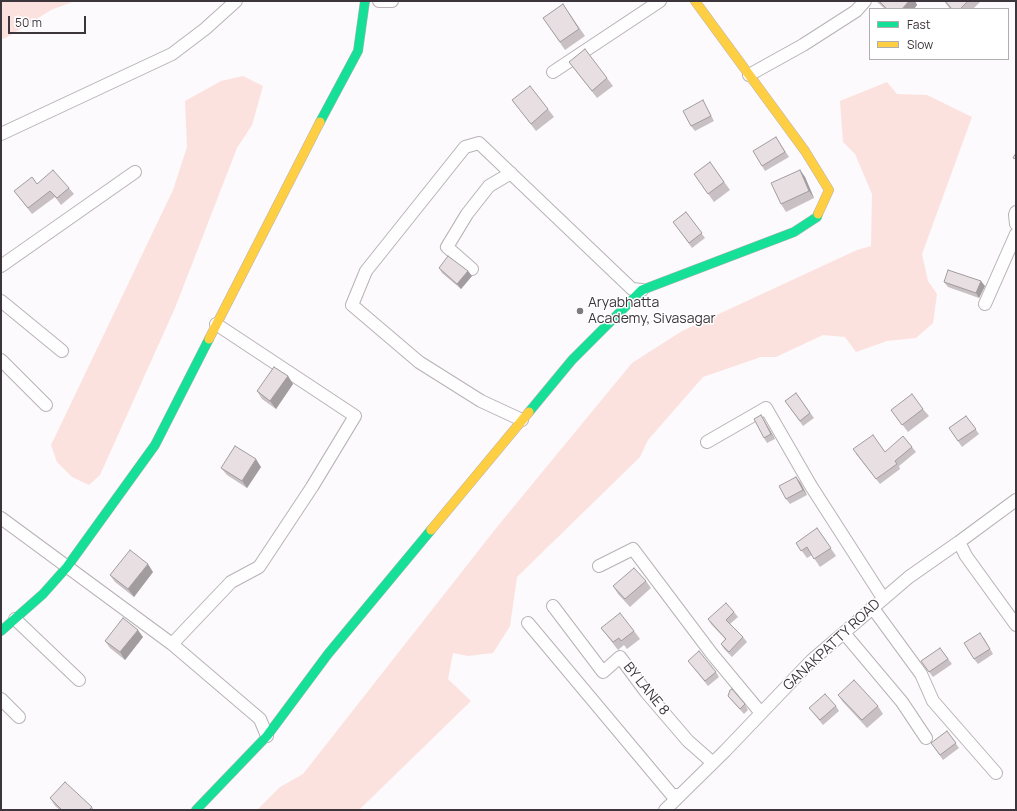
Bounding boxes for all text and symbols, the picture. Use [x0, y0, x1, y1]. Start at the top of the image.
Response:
scale bar [10, 8, 88, 34]
legend [869, 8, 1009, 60]
text: 50 m [15, 14, 42, 31]
text: Fast [907, 16, 931, 33]
text: Slow [907, 36, 933, 53]
place label: Aryabhatta Academy, Sivasagar [588, 295, 716, 328]
marker: Aryabhatta Academy, Sivasagar [575, 306, 585, 316]
street label: GANAKPATTY ROAD [780, 596, 884, 694]
street label: BY LANE 8 [620, 659, 672, 719]

